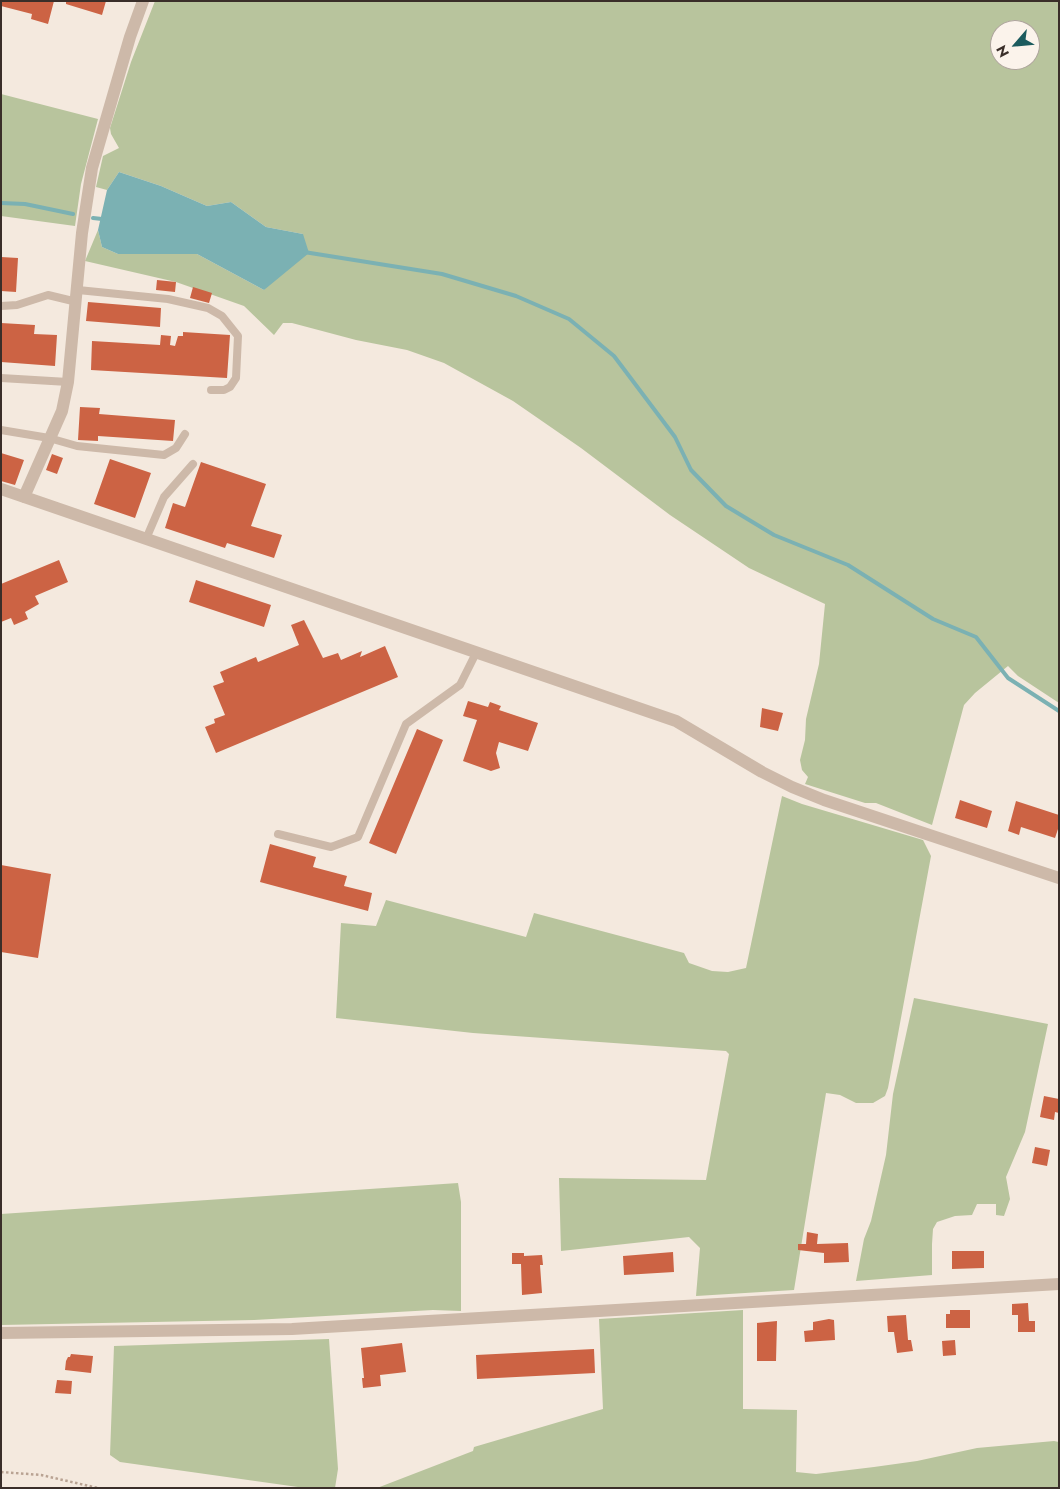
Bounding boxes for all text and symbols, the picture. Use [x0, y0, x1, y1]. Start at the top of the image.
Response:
north arrow [990, 20, 1040, 70]
text: N [991, 42, 1014, 61]

